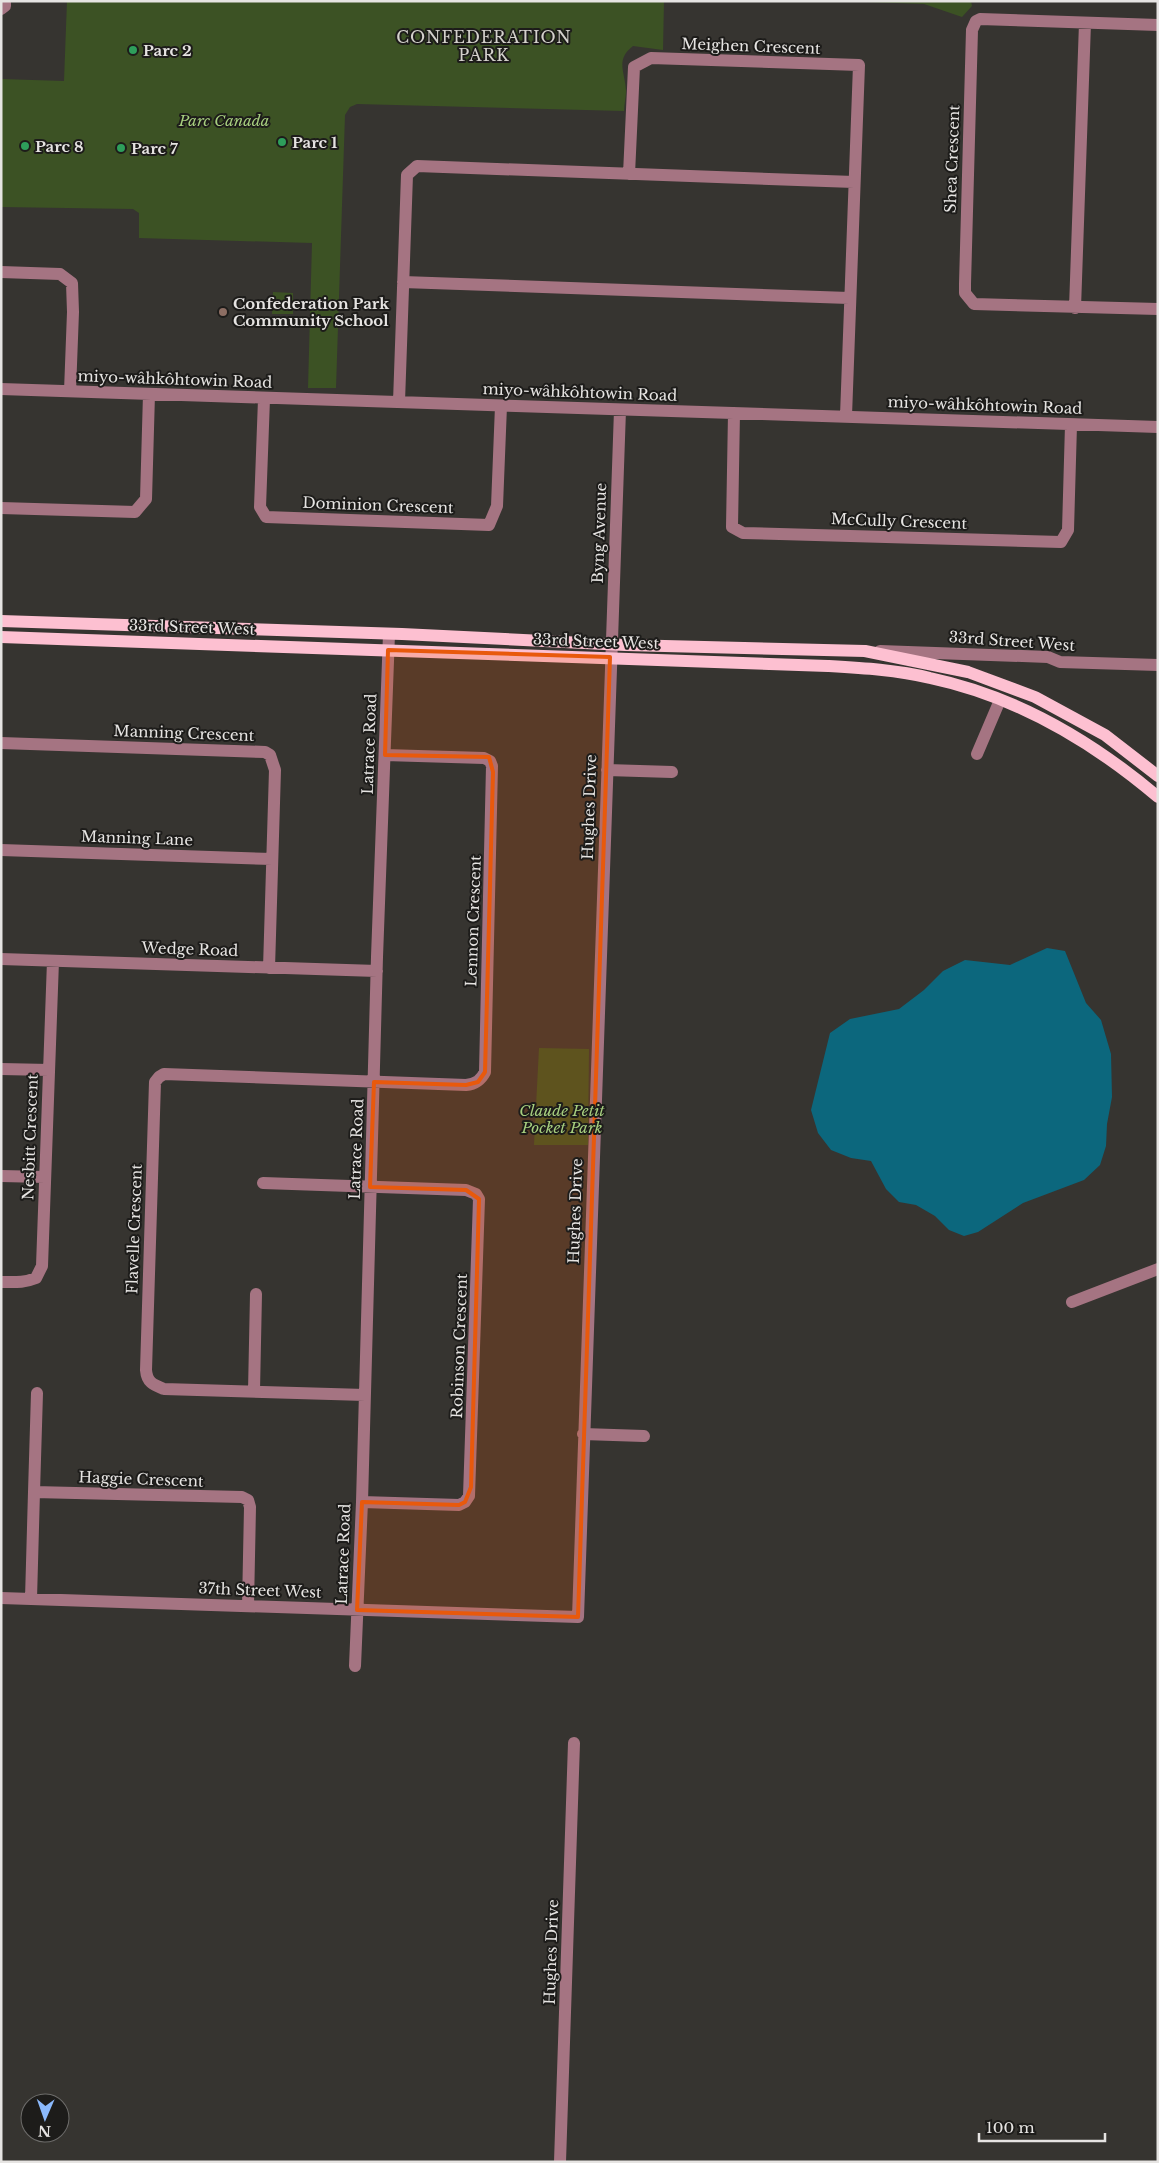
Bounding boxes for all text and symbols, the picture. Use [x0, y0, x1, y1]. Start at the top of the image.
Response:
district label: CONFEDERATION PARK [396, 27, 572, 65]
street label: Meighen Crescent [681, 34, 821, 58]
place label: Parc 2 [143, 41, 192, 60]
marker: Parc 2 [127, 44, 139, 56]
street label: Shea Crescent [941, 104, 963, 213]
park label: Parc Canada [178, 111, 269, 130]
place label: Parc 1 [292, 133, 338, 152]
marker: Parc 1 [276, 136, 288, 148]
place label: Parc 8 [35, 137, 84, 156]
place label: Parc 7 [131, 139, 178, 158]
marker: Parc 8 [19, 140, 31, 152]
marker: Parc 7 [115, 142, 127, 154]
place label: Confederation Park Community School [233, 294, 390, 330]
marker: Confederation Park Community School [217, 306, 229, 318]
street label: miyo-wâhkôhtowin Road [77, 366, 273, 392]
street label: miyo-wâhkôhtowin Road [482, 379, 678, 405]
street label: miyo-wâhkôhtowin Road [887, 392, 1083, 418]
street label: Byng Avenue [588, 482, 610, 584]
street label: Dominion Crescent [302, 493, 454, 517]
street label: McCully Crescent [831, 509, 968, 533]
street label: 33rd Street West [129, 615, 256, 639]
street label: 33rd Street West [948, 627, 1076, 655]
street label: 33rd Street West [533, 629, 660, 653]
street label: Latrace Road [358, 693, 380, 795]
street label: Manning Crescent [113, 721, 255, 745]
street label: Hughes Drive [578, 754, 600, 860]
street label: Manning Lane [81, 827, 193, 849]
street label: Lennon Crescent [461, 855, 485, 987]
street label: Wedge Road [140, 938, 239, 960]
street label: Nesbitt Crescent [18, 1073, 42, 1200]
street label: Latrace Road [345, 1098, 367, 1200]
park label: Claude Petit Pocket Park [519, 1101, 605, 1137]
street label: Hughes Drive [564, 1158, 586, 1264]
street label: Flavelle Crescent [122, 1163, 146, 1294]
street label: Robinson Crescent [447, 1273, 471, 1419]
street label: Haggie Crescent [78, 1467, 204, 1491]
street label: Latrace Road [332, 1503, 354, 1605]
street label: 37th Street West [198, 1578, 322, 1602]
street label: Hughes Drive [540, 1899, 562, 2005]
north arrow [20, 2093, 70, 2143]
scale bar [979, 2110, 1105, 2142]
text: 100 m [986, 2118, 1035, 2137]
text: N [38, 2122, 51, 2140]

